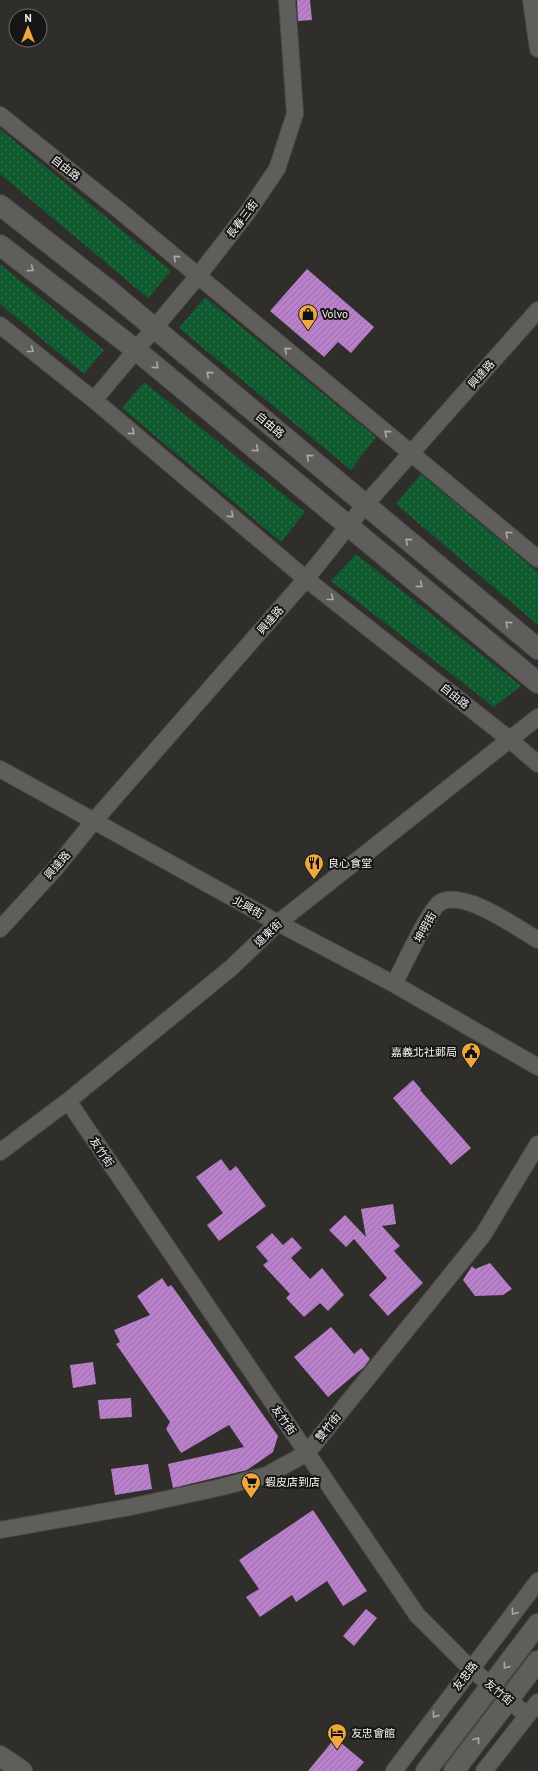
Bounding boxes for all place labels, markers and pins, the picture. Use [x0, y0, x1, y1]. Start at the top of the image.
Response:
shop icon: Volvo [297, 303, 319, 331]
place label: Volvo [321, 307, 348, 321]
restaurant icon: 良心食堂 [303, 852, 325, 880]
place label: 良心食堂 [328, 856, 372, 870]
public building icon: 嘉義北社郵局 [460, 1041, 482, 1069]
place label: 嘉義北社郵局 [391, 1045, 457, 1059]
supermarket icon: 蝦皮店到店 [240, 1471, 262, 1499]
place label: 蝦皮店到店 [265, 1475, 320, 1489]
hotel icon: 友忠會館 [326, 1722, 348, 1750]
place label: 友忠會館 [351, 1726, 395, 1740]

